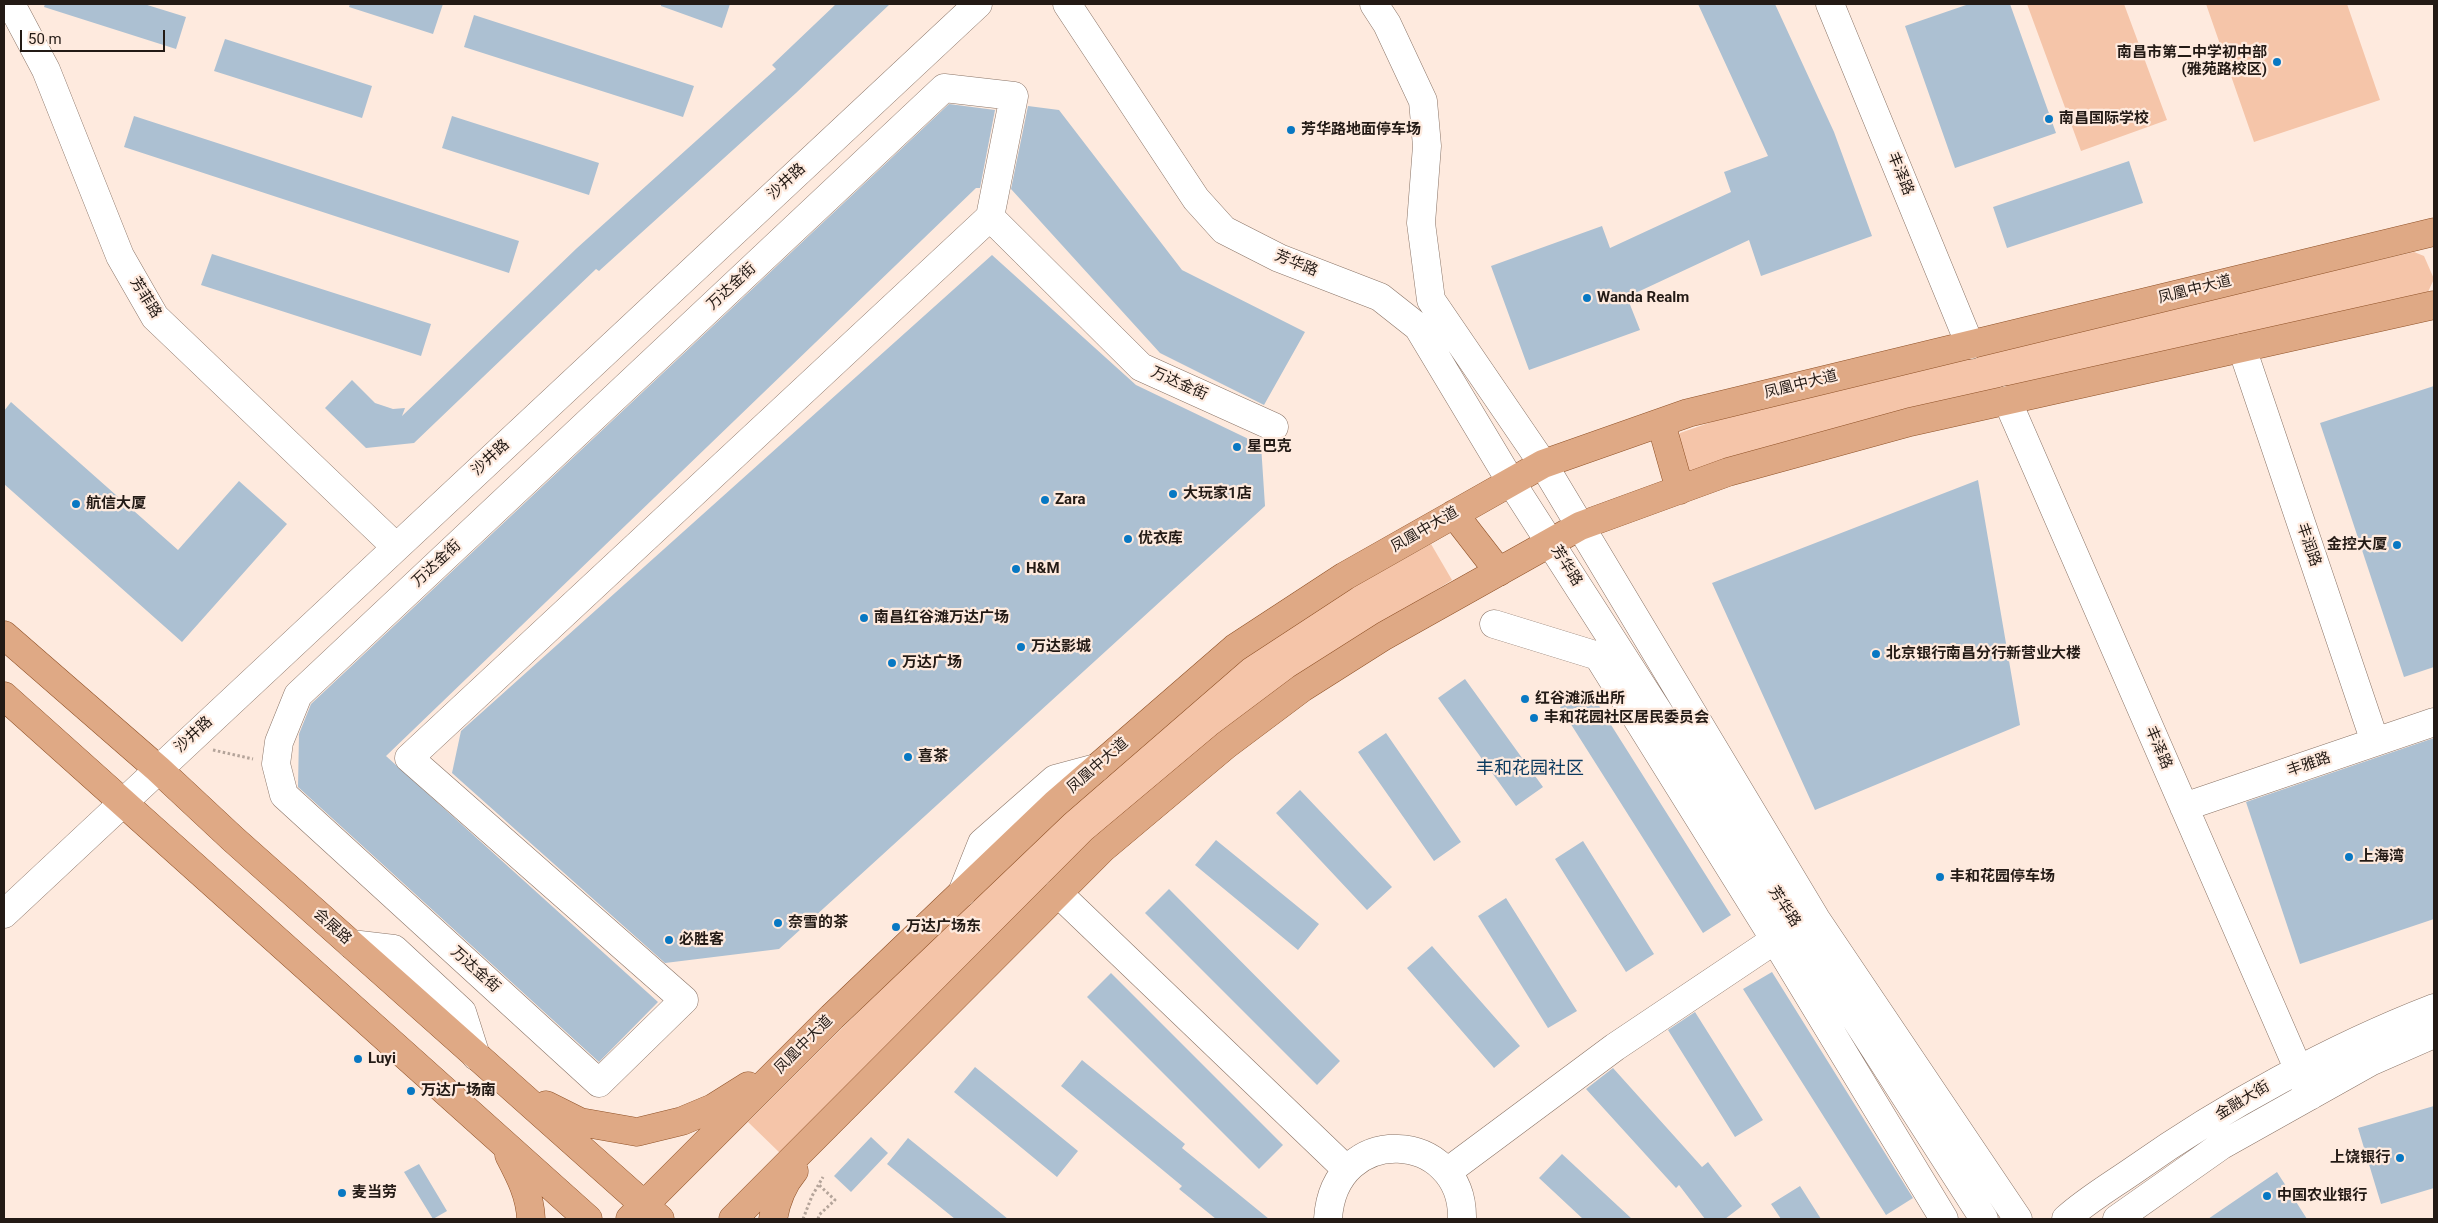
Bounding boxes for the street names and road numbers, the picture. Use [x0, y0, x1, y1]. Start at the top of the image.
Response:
street label: 丰泽路 [1883, 150, 1917, 198]
street label: 沙井路 [764, 160, 810, 204]
street label: 芳华路 [1272, 247, 1320, 281]
street label: 万达金街 [704, 260, 760, 314]
street label: 凤凰中大道 [2156, 272, 2234, 308]
street label: 芳菲路 [125, 274, 165, 322]
street label: 万达金街 [1148, 364, 1210, 404]
street label: 凤凰中大道 [1762, 367, 1840, 403]
street label: 沙井路 [468, 436, 514, 480]
street label: 凤凰中大道 [1388, 503, 1462, 557]
street label: 丰润路 [2292, 521, 2324, 569]
street label: 万达金街 [409, 537, 465, 591]
street label: 芳华路 [1546, 542, 1586, 590]
street label: 沙井路 [171, 713, 217, 757]
street label: 丰泽路 [2141, 724, 2175, 772]
street label: 凤凰中大道 [1064, 735, 1132, 797]
street label: 丰雅路 [2285, 749, 2333, 781]
street label: 芳华路 [1764, 883, 1804, 931]
street label: 会展路 [309, 905, 355, 949]
street label: 万达金街 [447, 943, 503, 997]
street label: 凤凰中大道 [771, 1012, 837, 1078]
street label: 金融大街 [2213, 1078, 2273, 1124]

